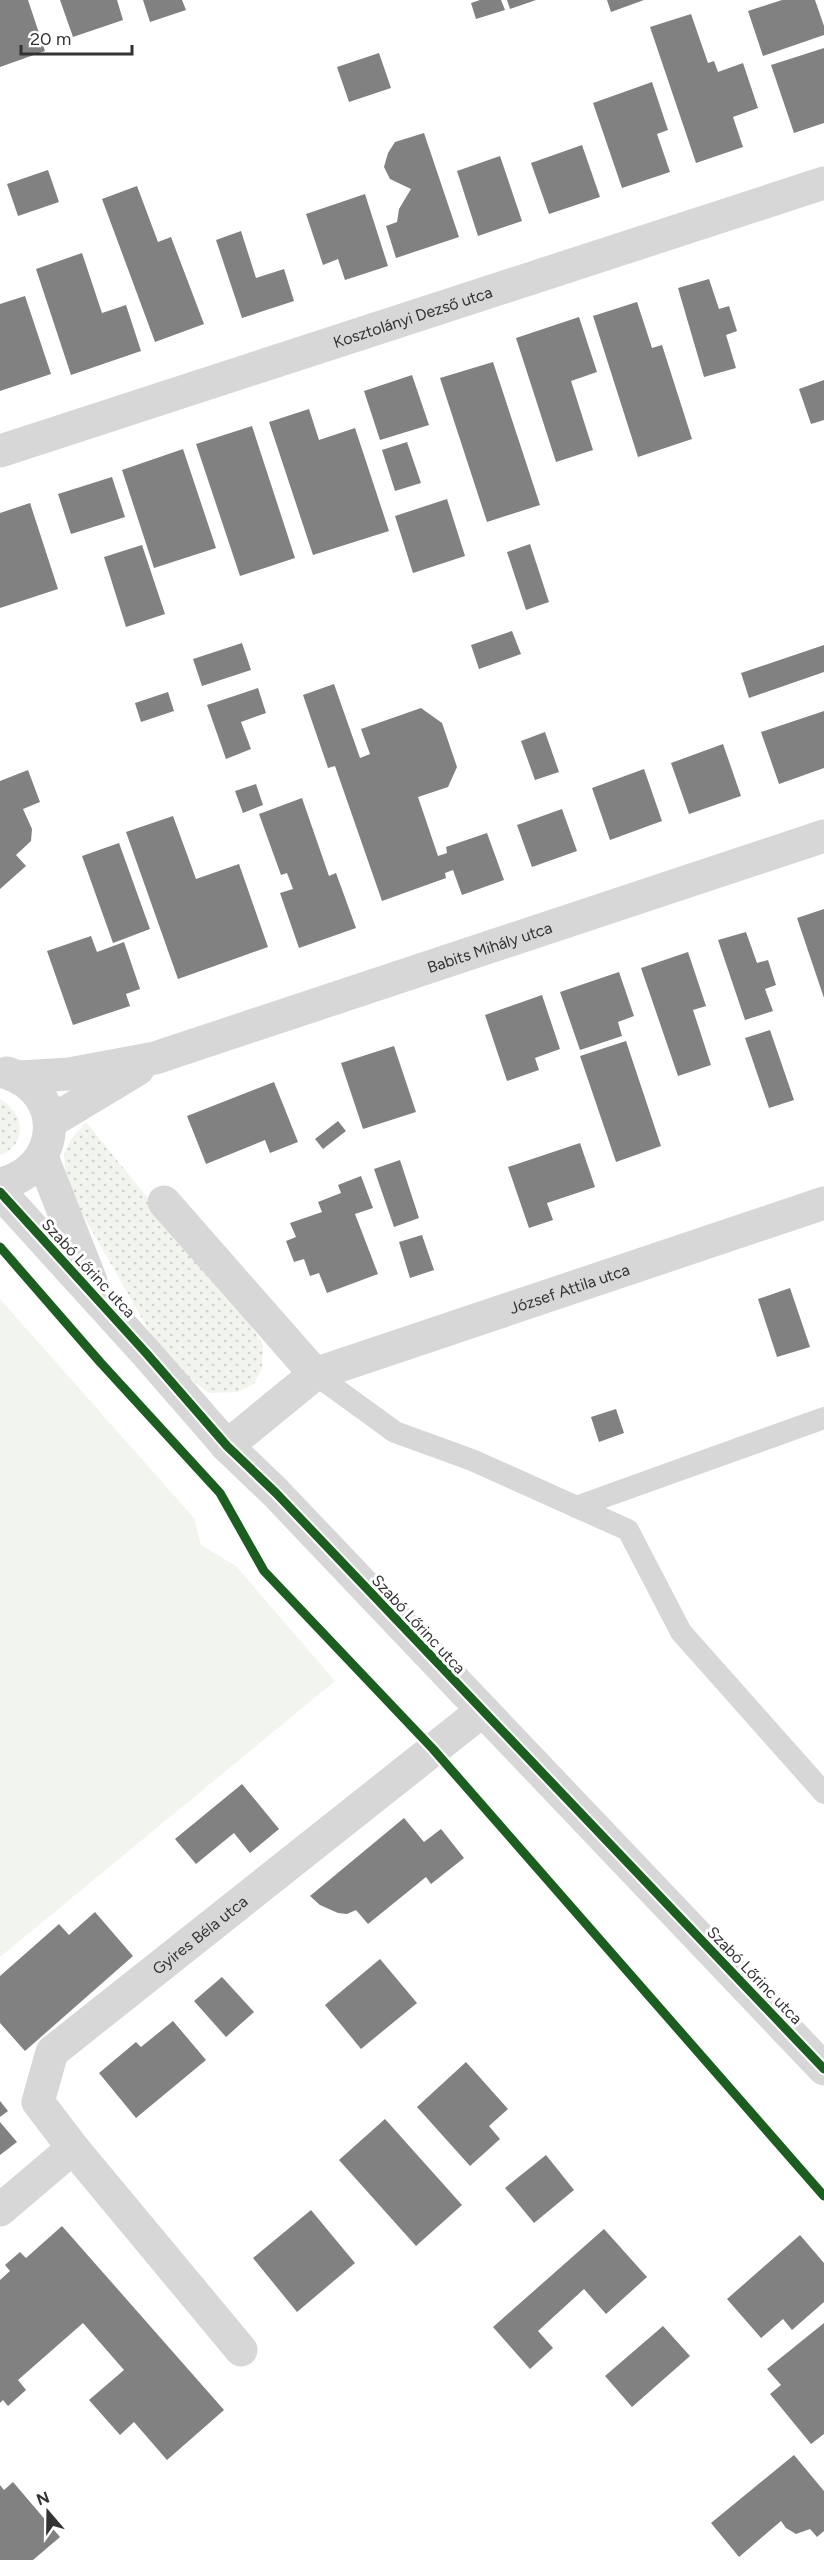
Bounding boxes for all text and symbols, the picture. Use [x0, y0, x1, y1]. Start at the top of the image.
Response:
scale bar [21, 18, 132, 56]
text: 20 m [30, 28, 71, 50]
street label: Kosztolányi Dezső utca [331, 282, 495, 352]
street label: Babits Mihály utca [425, 918, 555, 977]
street label: Szabó Lőrinc utca [38, 1215, 139, 1322]
street label: József Attila utca [507, 1260, 632, 1318]
street label: Szabó Lőrinc utca [368, 1571, 469, 1678]
street label: Gyires Béla utca [149, 1892, 251, 1979]
street label: Szabó Lőrinc utca [703, 1923, 806, 2028]
north arrow [18, 2482, 78, 2542]
text: N [34, 2487, 52, 2509]

